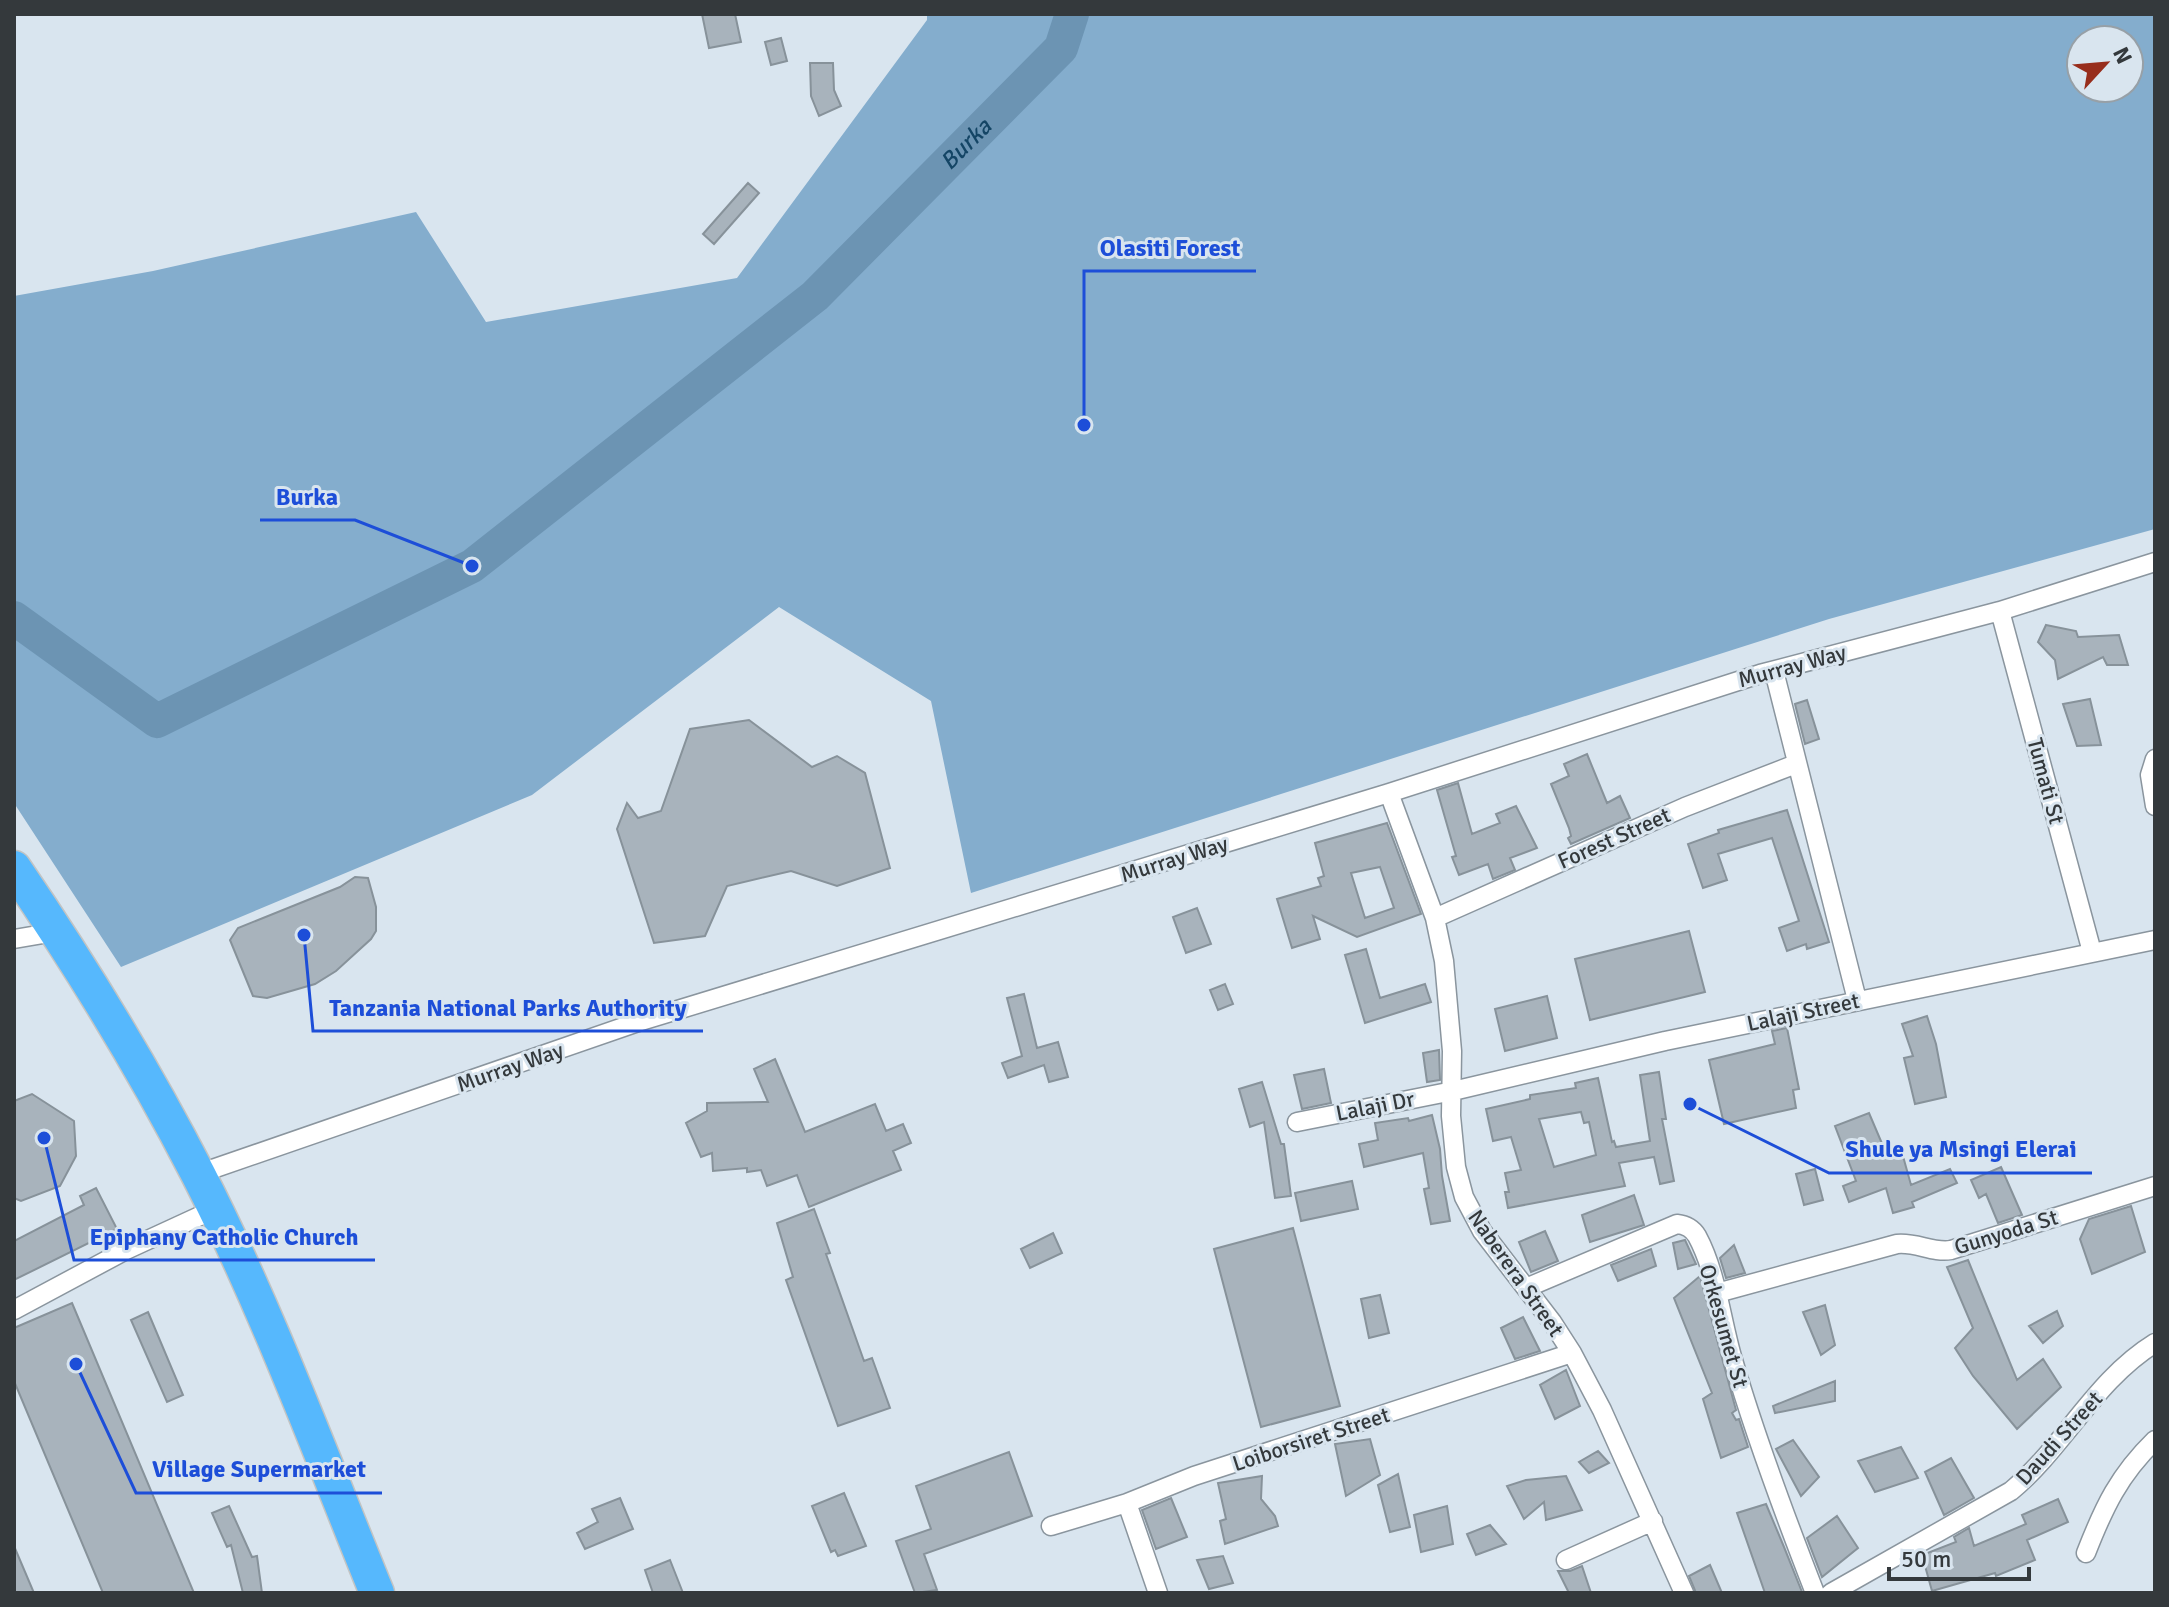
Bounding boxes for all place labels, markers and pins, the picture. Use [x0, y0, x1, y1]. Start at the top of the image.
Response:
callout: Olasiti Forest [1084, 223, 1256, 271]
callout: Burka [260, 472, 355, 520]
callout: Tanzania National Parks Authority [313, 983, 703, 1031]
callout: Shule ya Msingi Elerai [1829, 1125, 2092, 1173]
callout: Epiphany Catholic Church [74, 1212, 375, 1260]
callout: Village Supermarket [136, 1445, 382, 1493]

